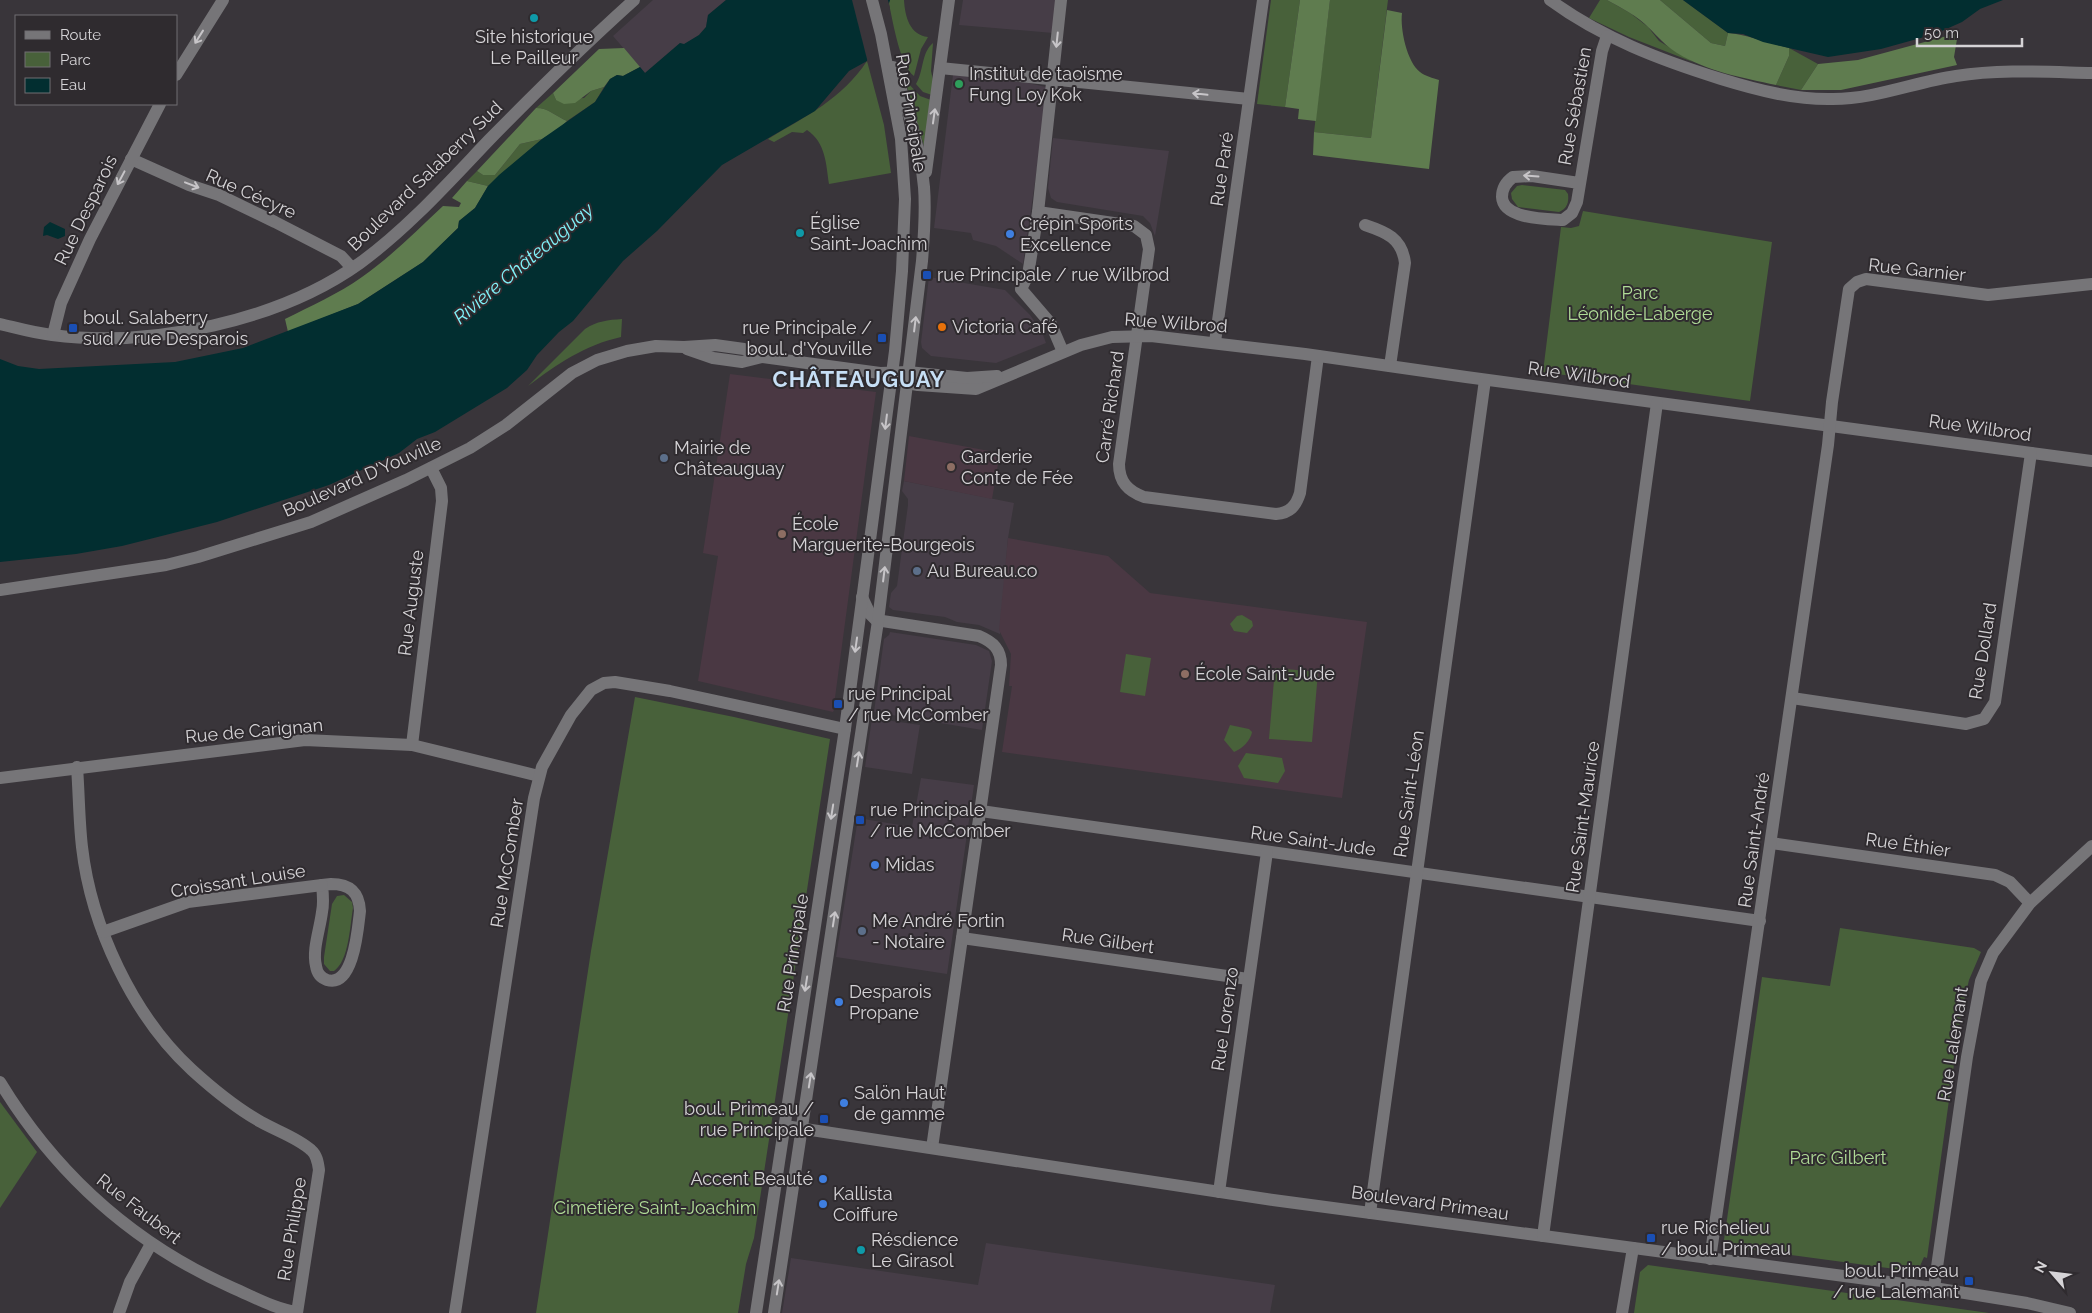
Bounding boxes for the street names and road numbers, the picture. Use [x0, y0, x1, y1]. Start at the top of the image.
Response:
street label: Rue Sébastien [1554, 45, 1595, 167]
street label: Rue Principale [892, 52, 931, 174]
street label: Boulevard Salaberry Sud [343, 97, 506, 255]
street label: Rue Paré [1206, 130, 1237, 208]
street label: Rue Desparois [50, 151, 121, 268]
street label: Rue Cécyre [203, 164, 300, 223]
street label: Rue Garnier [1867, 254, 1967, 285]
street label: Rue Wilbrod [1124, 308, 1228, 337]
street label: Carré Richard [1091, 350, 1128, 464]
street label: Rue Wilbrod [1526, 357, 1632, 392]
street label: Rue Wilbrod [1927, 410, 2033, 445]
street label: Boulevard D'Youville [279, 432, 445, 521]
street label: Rue Auguste [394, 548, 427, 657]
street label: Rue Dollard [1964, 601, 2001, 701]
street label: Rue de Carignan [184, 714, 324, 747]
street label: Rue Saint-Léon [1389, 729, 1428, 859]
street label: Rue Saint-Maurice [1561, 739, 1604, 894]
street label: Rue Saint-André [1734, 770, 1773, 909]
street label: Rue McComber [486, 796, 527, 929]
street label: Rue Saint-Jude [1249, 821, 1377, 860]
street label: Rue Éthier [1864, 827, 1953, 861]
street label: Croissant Louise [169, 859, 307, 902]
street label: Rue Principale [773, 892, 812, 1014]
street label: Rue Gilbert [1060, 924, 1156, 957]
street label: Rue Lorenzo [1207, 965, 1242, 1072]
street label: Rue Lalemant [1933, 985, 1972, 1103]
street label: Rue Faubert [93, 1169, 186, 1248]
street label: Rue Philippe [273, 1175, 310, 1282]
street label: Boulevard Primeau [1350, 1181, 1510, 1224]

